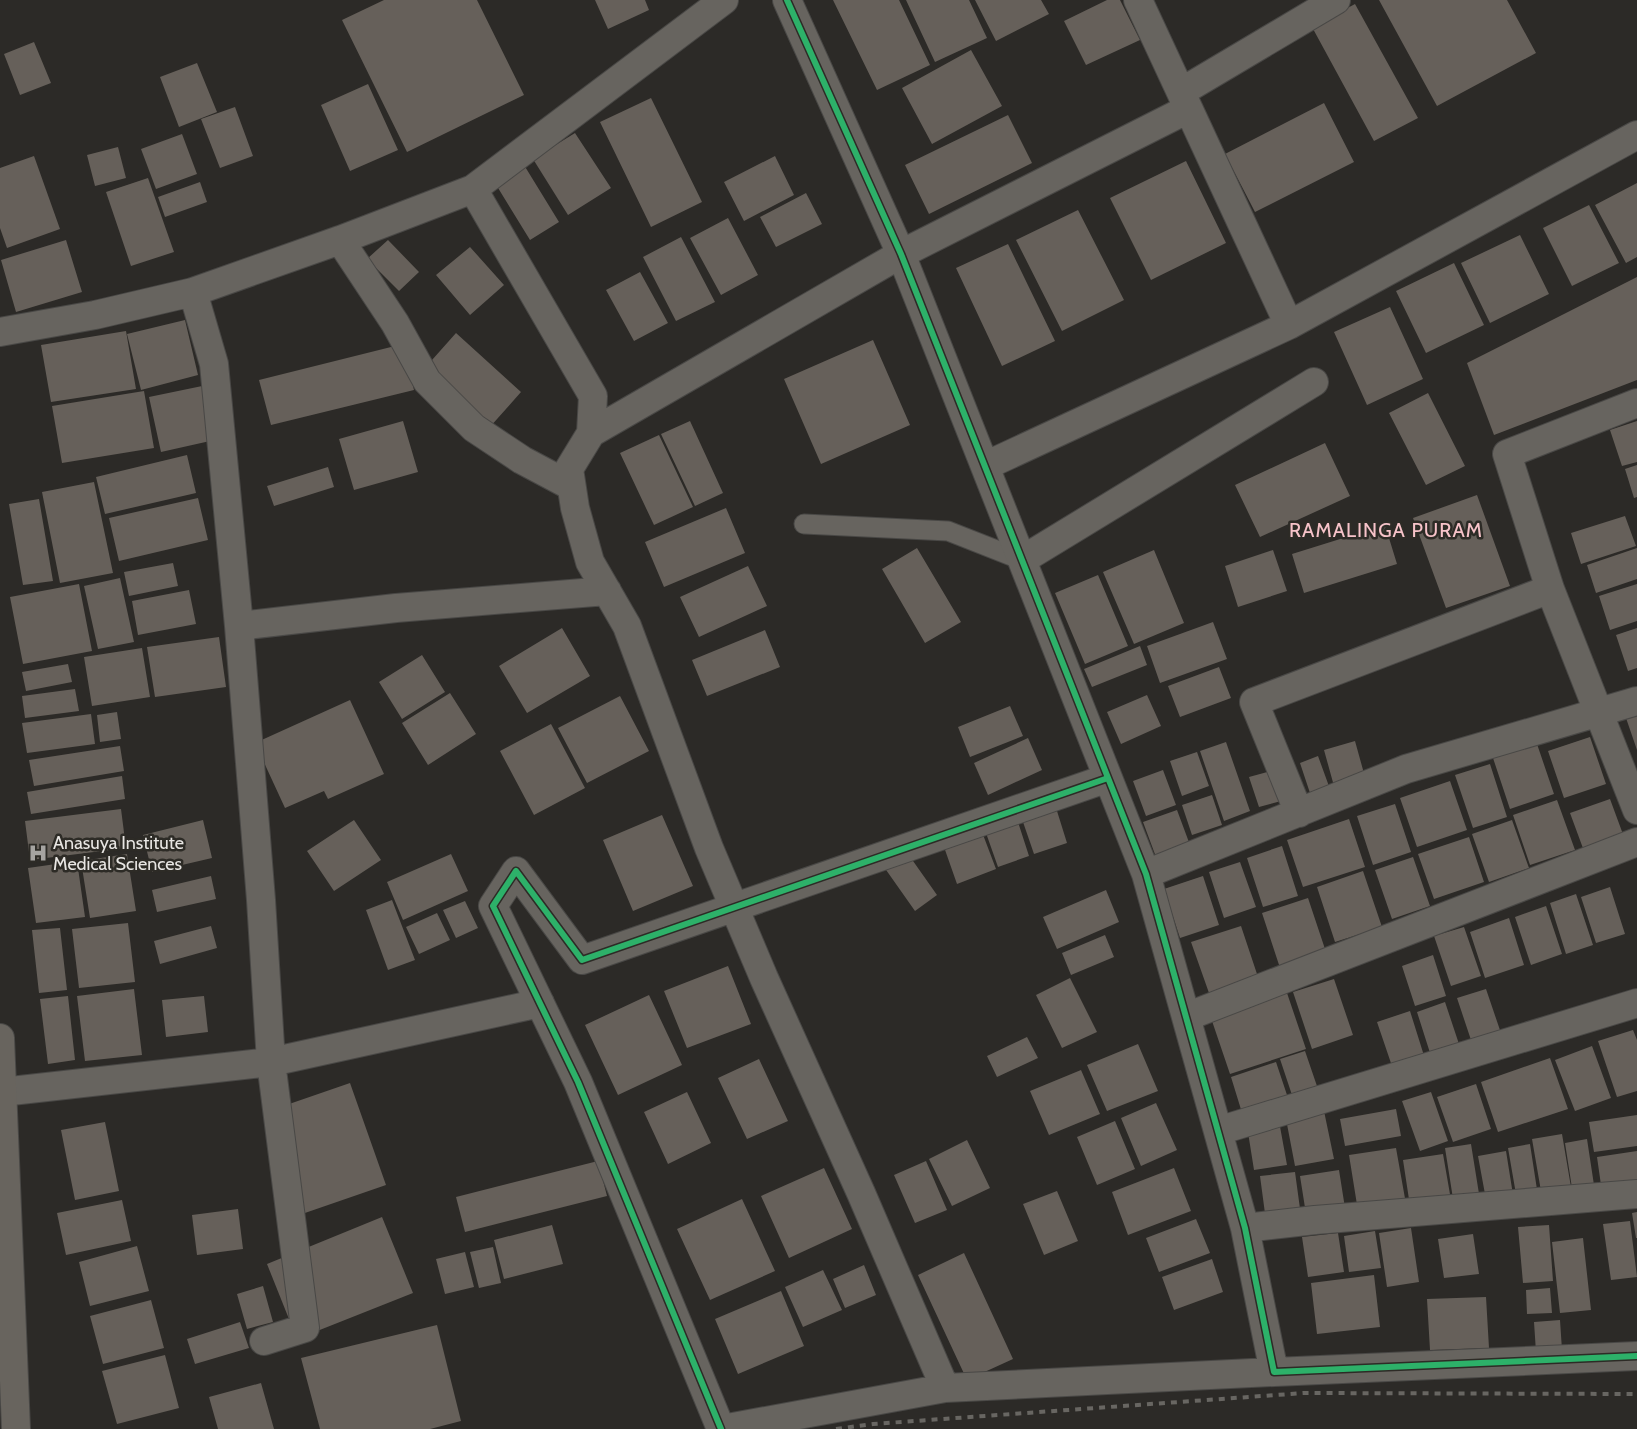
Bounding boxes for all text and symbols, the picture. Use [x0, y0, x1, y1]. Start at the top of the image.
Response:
district label: RAMALINGA PURAM [1289, 518, 1483, 542]
place label: Anasuya Institute Medical Sciences [53, 832, 184, 875]
hospital icon: Anasuya Institute Medical Sciences [27, 842, 49, 864]

